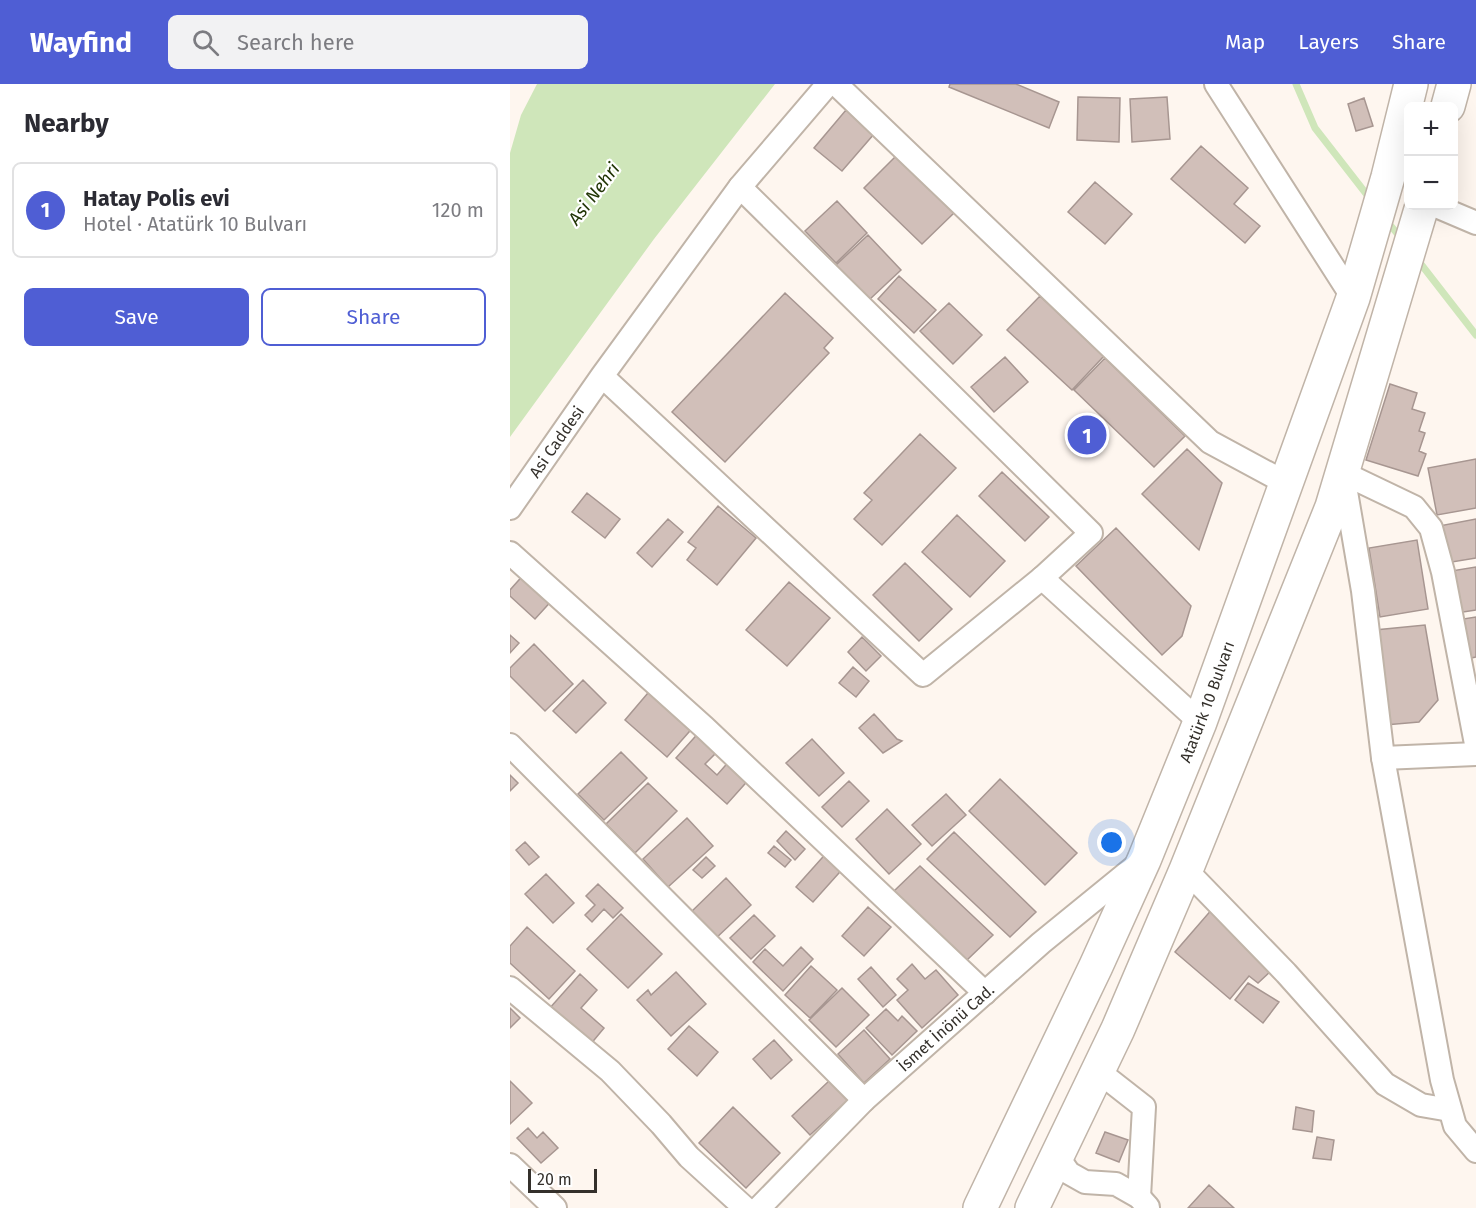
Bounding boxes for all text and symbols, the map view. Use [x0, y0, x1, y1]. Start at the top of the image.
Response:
search box [168, 15, 588, 69]
text: Wayfind [30, 26, 132, 59]
icon: search [189, 26, 222, 59]
text: Search here [237, 29, 355, 56]
text: Map [1225, 29, 1265, 55]
text: Layers [1298, 29, 1359, 55]
text: Share [1392, 29, 1446, 55]
map controls [1404, 102, 1458, 210]
button: + [1404, 102, 1458, 156]
text: Nearby [24, 108, 109, 139]
button: − [1404, 156, 1458, 210]
water label: Asi Nehri [563, 159, 624, 230]
text: Hatay Polis evi [83, 185, 230, 212]
text: 1 [41, 198, 50, 222]
text: 120 m [432, 198, 484, 222]
text: Hotel · Atatürk 10 Bulvarı [83, 212, 307, 236]
button: Save [24, 288, 249, 346]
button: Share [261, 288, 486, 346]
street label: Asi Caddesi [525, 402, 588, 481]
pin: 1 [1068, 412, 1106, 458]
street label: Atatürk 10 Bulvarı [1175, 638, 1238, 765]
your location [1097, 828, 1126, 857]
street label: İsmet İnönü Cad. [893, 980, 998, 1075]
scale bar [528, 1166, 597, 1194]
text: 20 m [537, 1170, 572, 1189]

